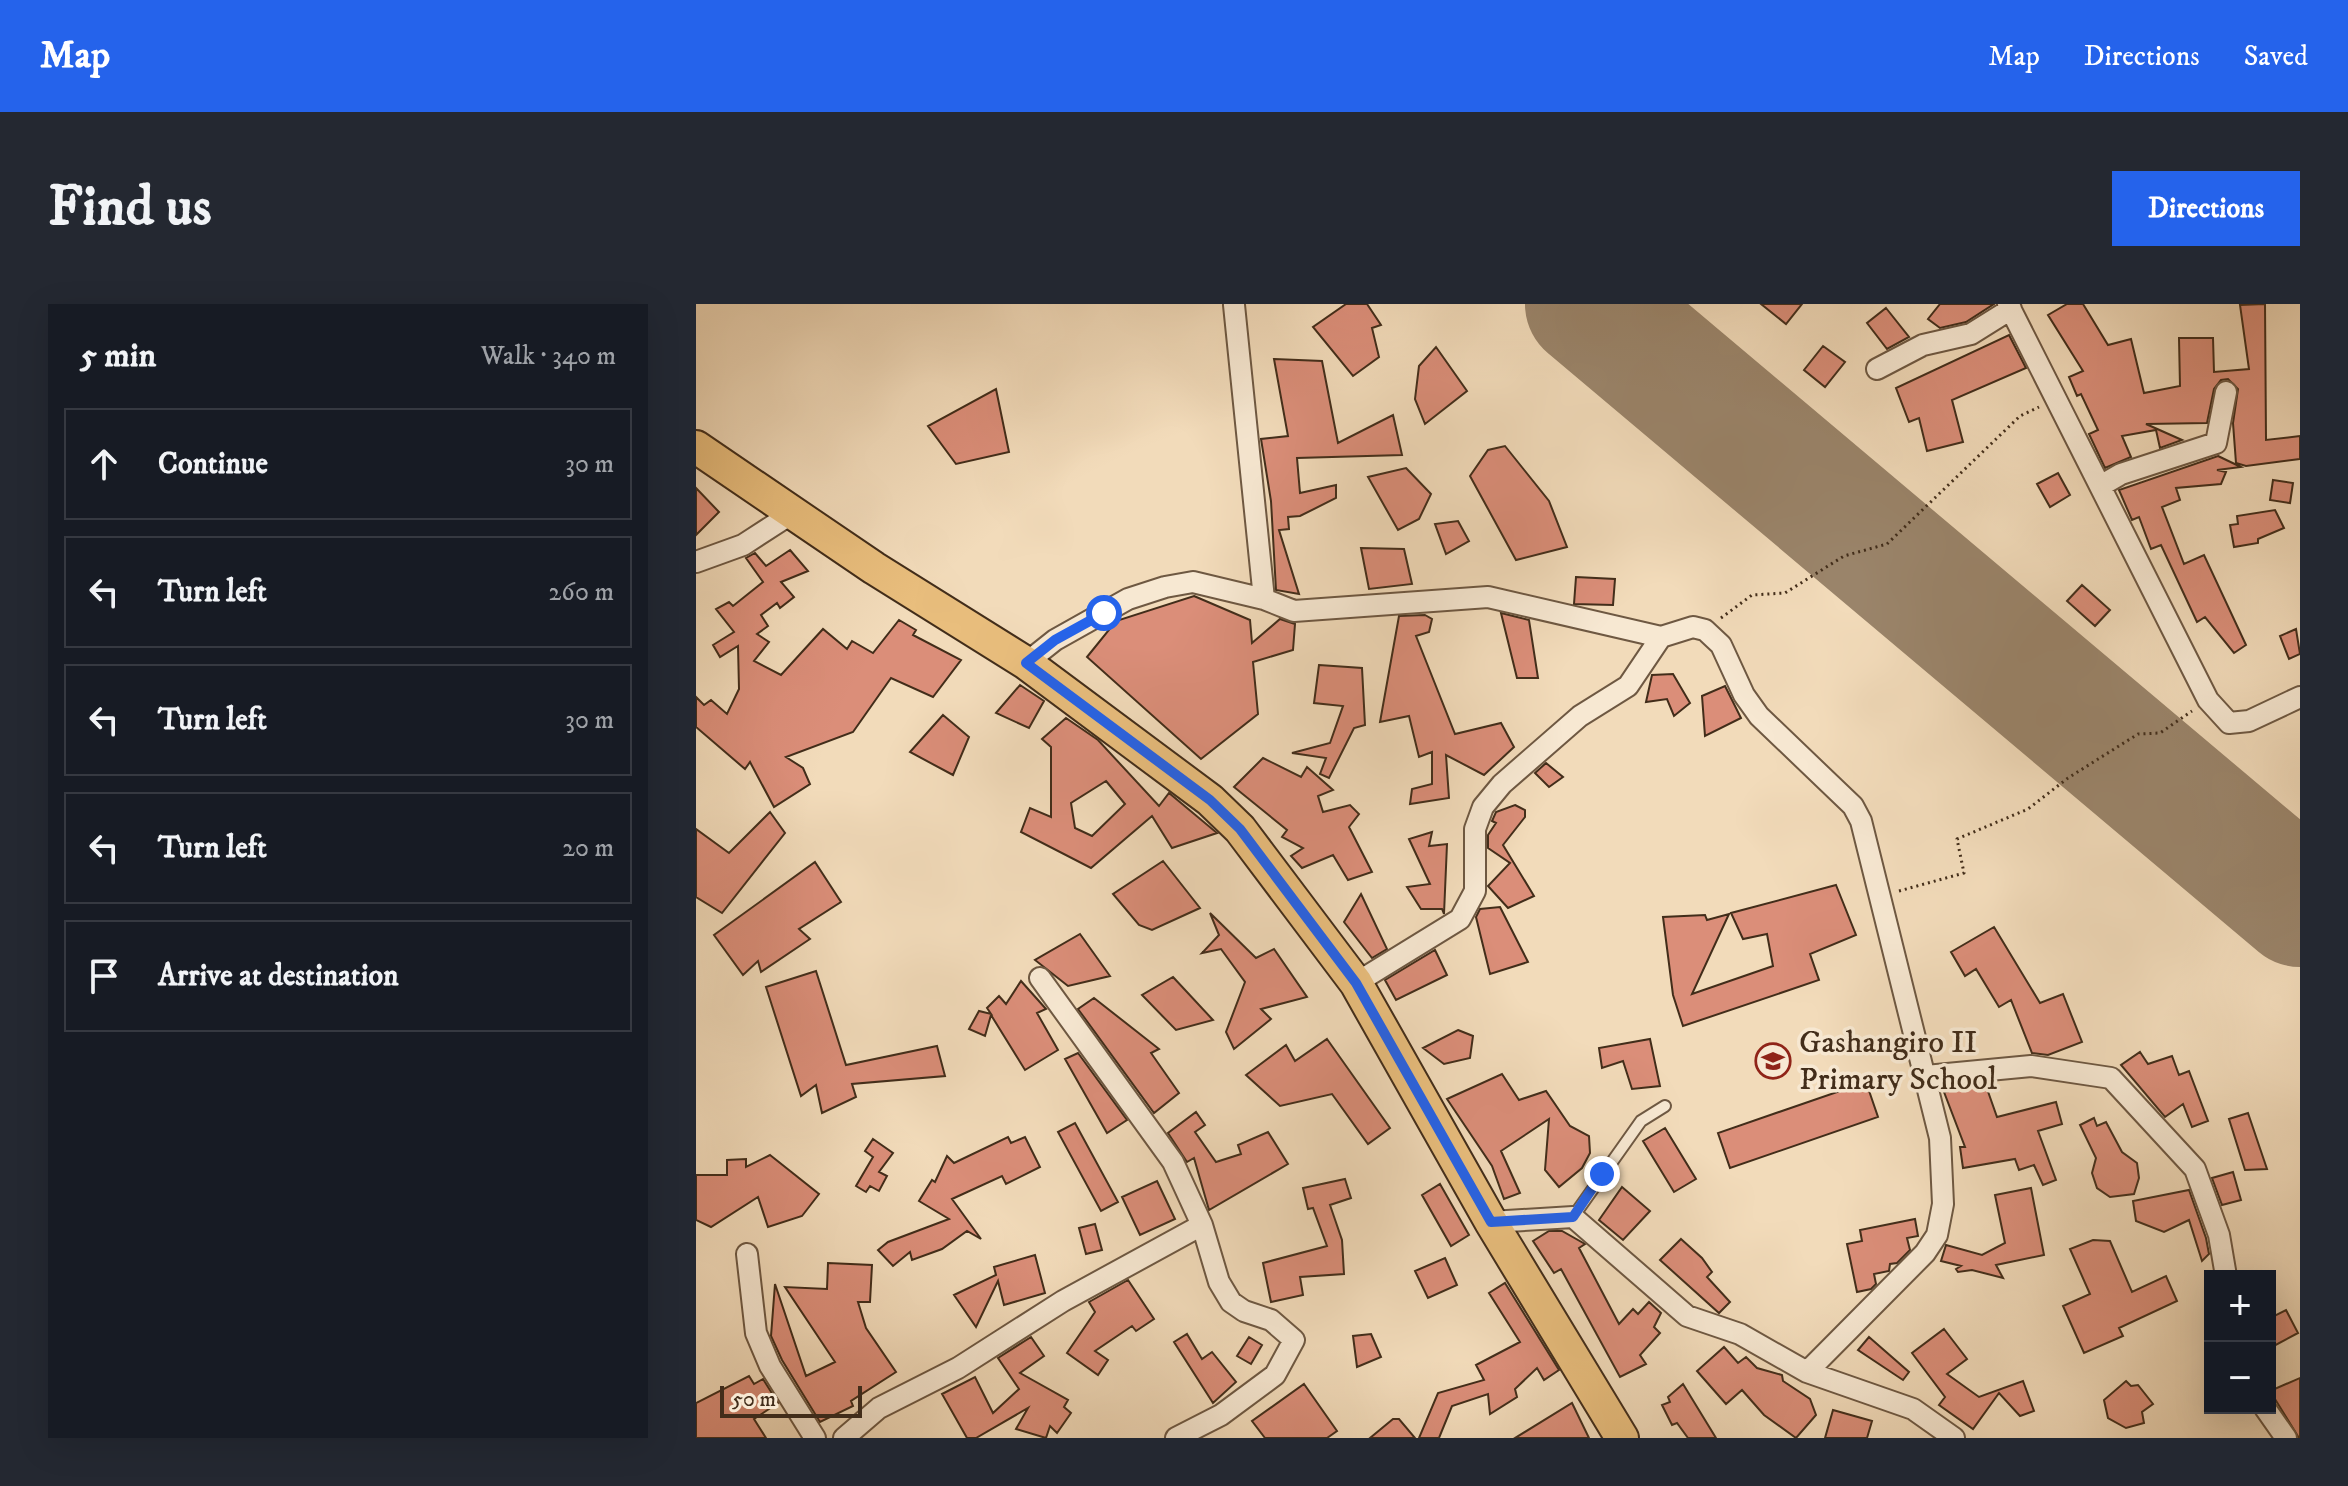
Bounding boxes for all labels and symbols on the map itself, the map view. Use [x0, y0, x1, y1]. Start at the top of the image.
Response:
route start [1086, 595, 1122, 631]
place label: Gashangiro II Primary School [1799, 1023, 1998, 1100]
school or university icon: Gashangiro II Primary School [1754, 1042, 1792, 1080]
route end [1584, 1156, 1620, 1192]
scale bar [720, 1382, 862, 1418]

